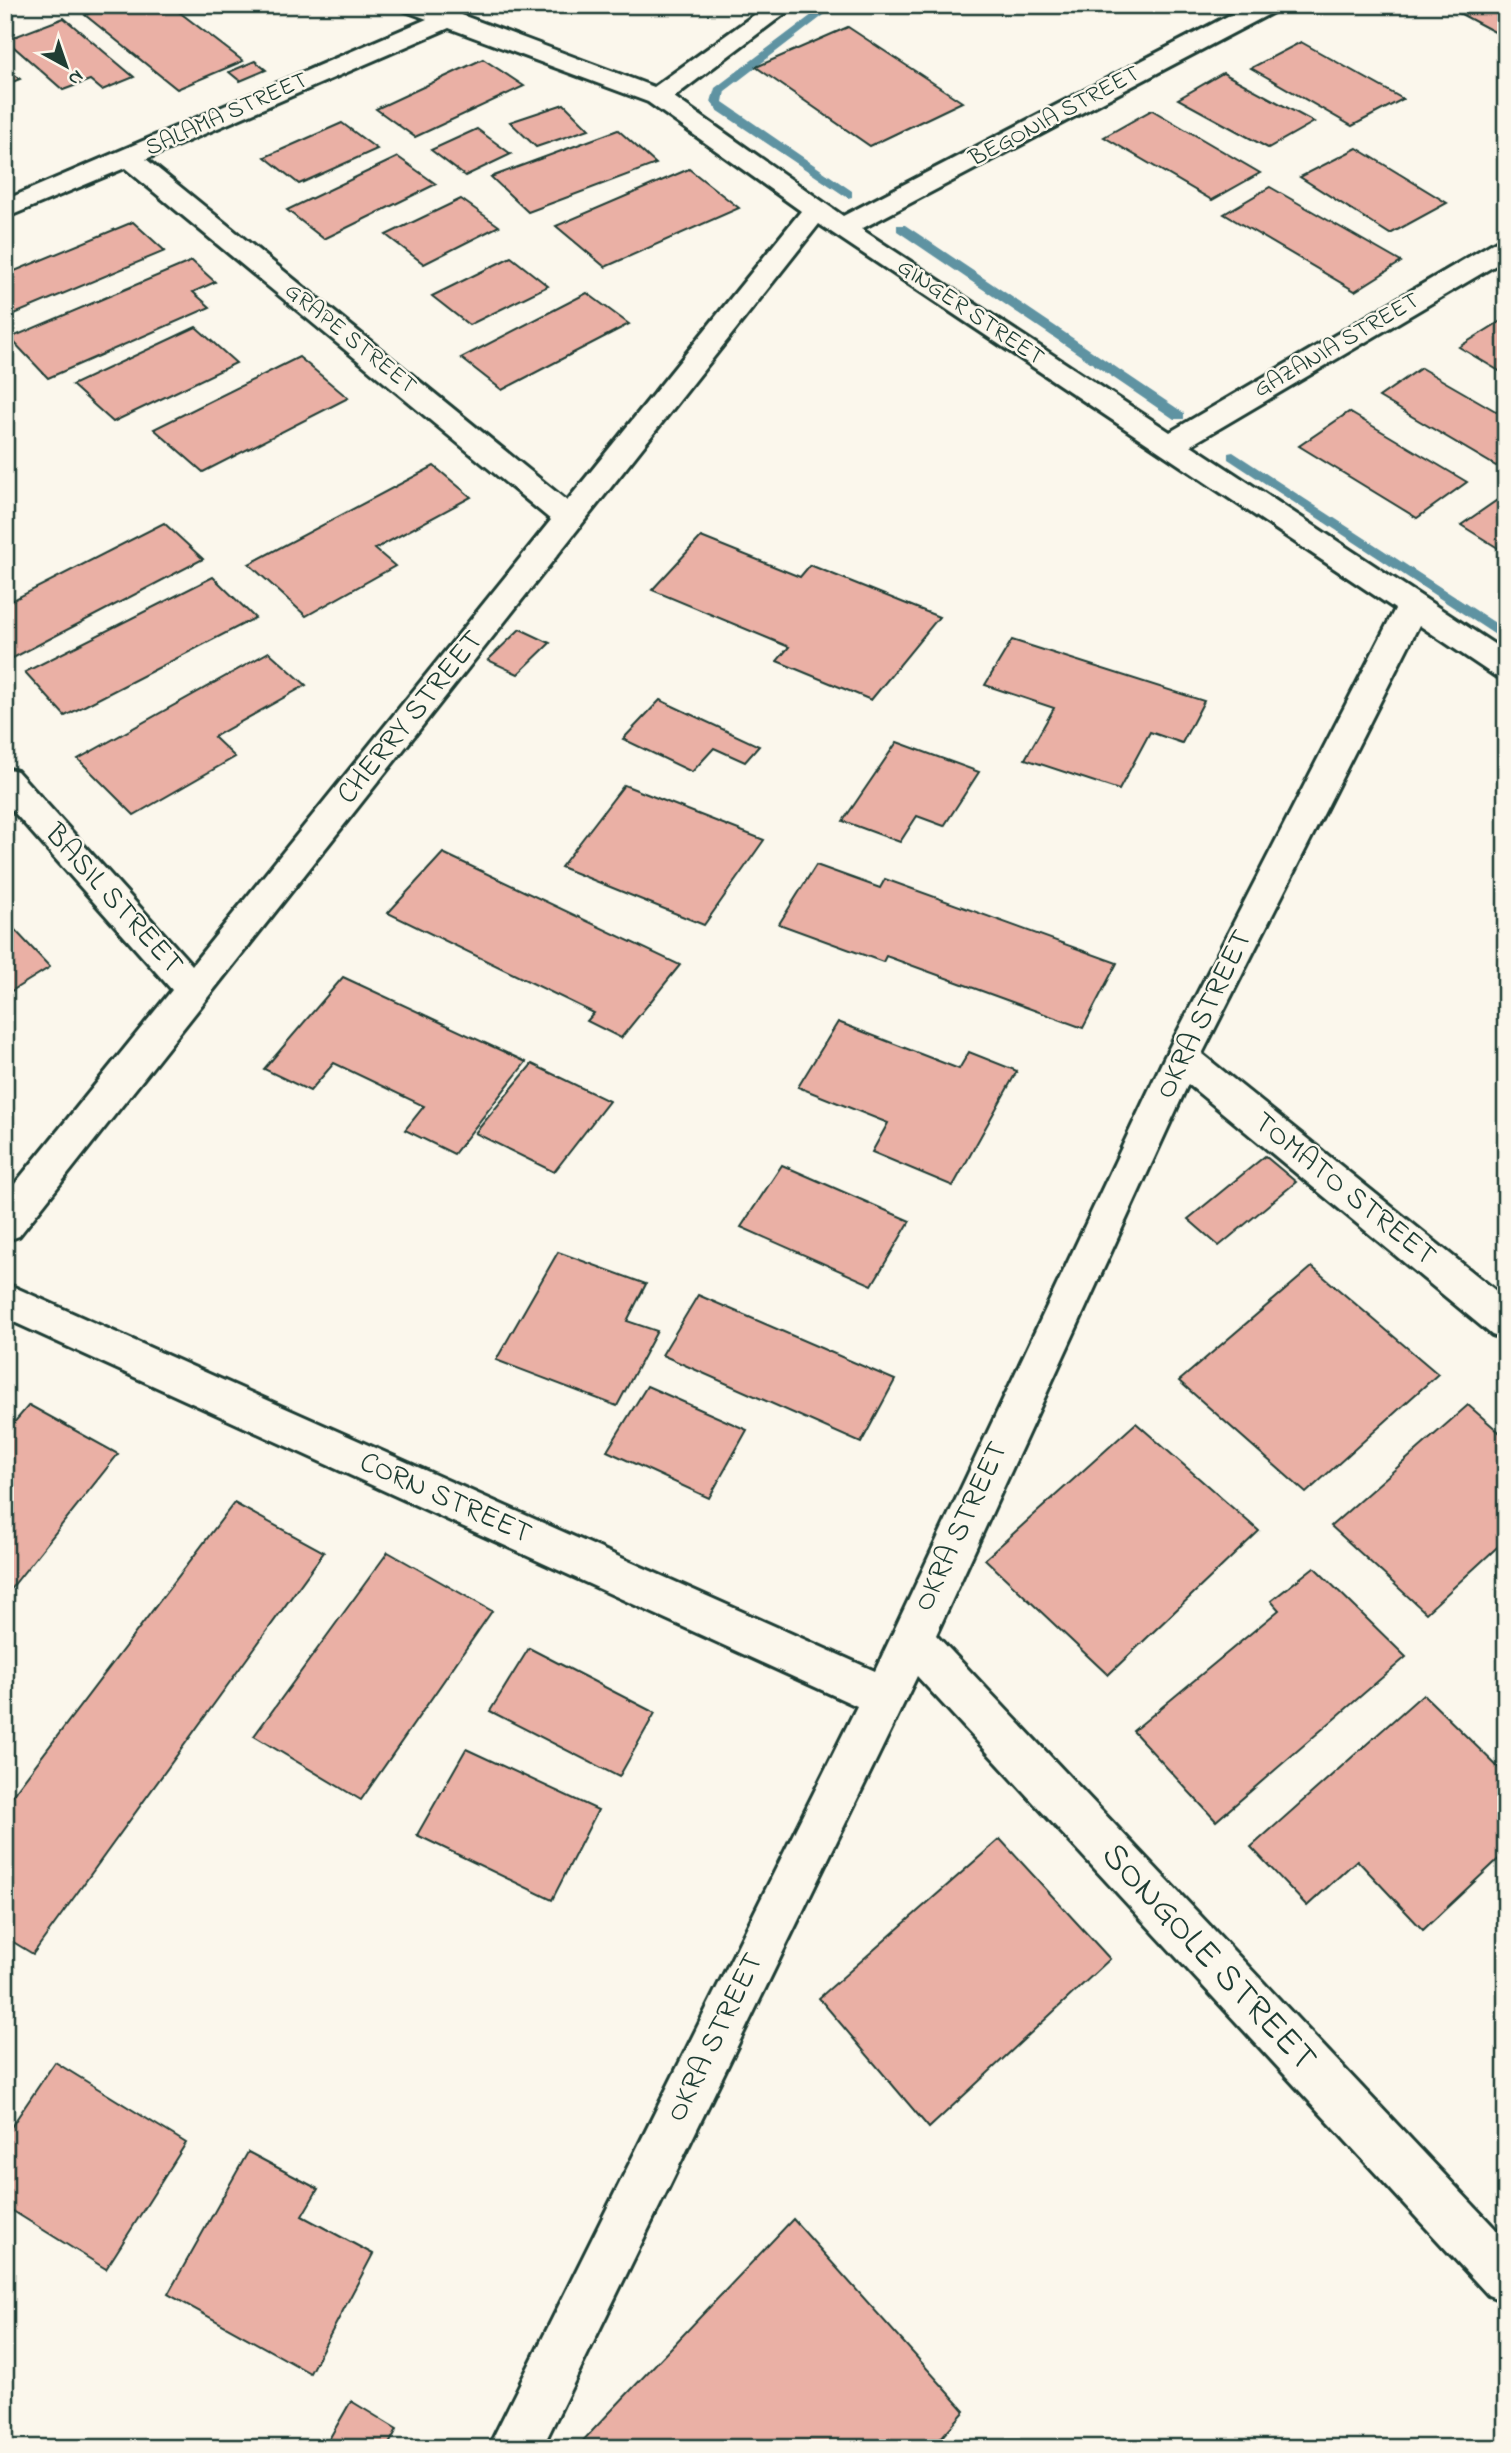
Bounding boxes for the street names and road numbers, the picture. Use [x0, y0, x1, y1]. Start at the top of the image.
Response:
street label: BEGONIA STREET [963, 57, 1147, 177]
street label: SALAMA STREET [140, 63, 314, 166]
street label: GINGER STREET [889, 251, 1051, 375]
street label: GRAPE STREET [276, 275, 424, 404]
street label: GAZANIA STREET [1248, 284, 1427, 408]
street label: CHERRY STREET [327, 621, 495, 815]
street label: BASIL STREET [32, 814, 193, 985]
street label: OKRA STREET [1145, 923, 1265, 1107]
street label: TOMATO STREET [1243, 1102, 1445, 1278]
street label: OKRA STREET [903, 1435, 1021, 1619]
street label: CORN STREET [352, 1441, 538, 1557]
street label: SONGOLE STREET [1087, 1831, 1329, 2085]
street label: OKRA STREET [656, 1946, 776, 2130]

